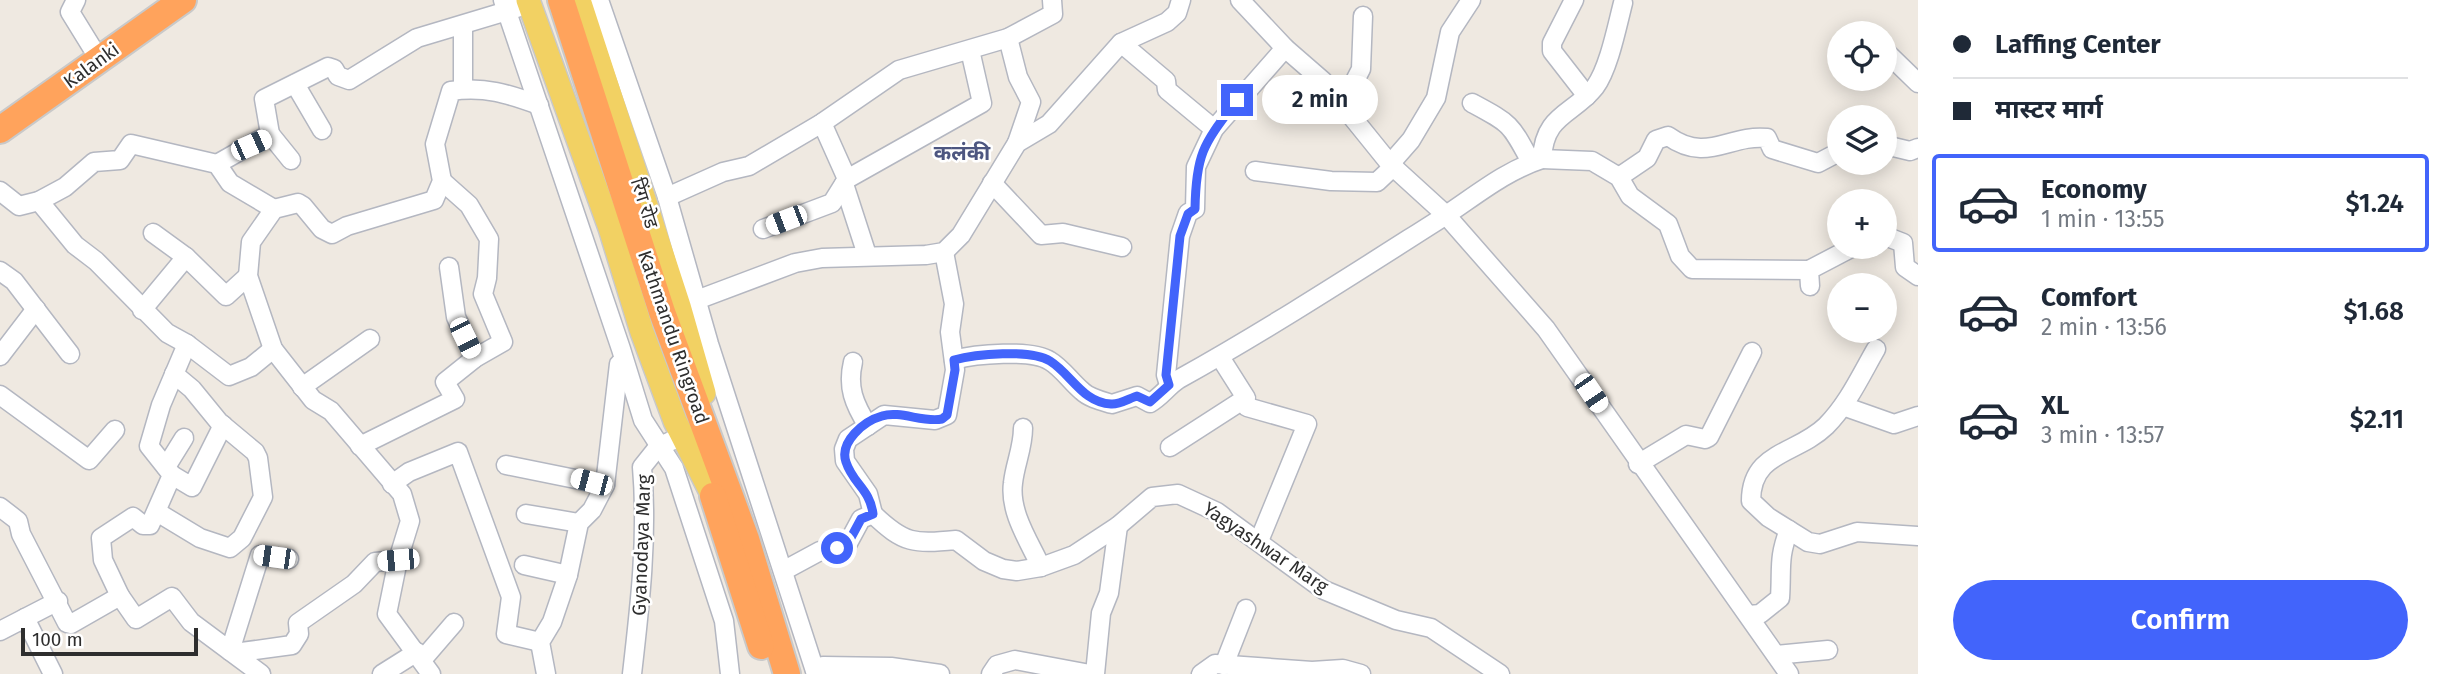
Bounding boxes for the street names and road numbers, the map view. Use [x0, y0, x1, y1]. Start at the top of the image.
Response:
street label: Kalanki [59, 38, 124, 93]
street label: रिंग रोड [626, 175, 664, 232]
street label: Kathmandu Ringroad [633, 247, 714, 427]
street label: Gyanodaya Marg [628, 474, 655, 616]
street label: Yagyashwar Marg [1199, 497, 1333, 598]

